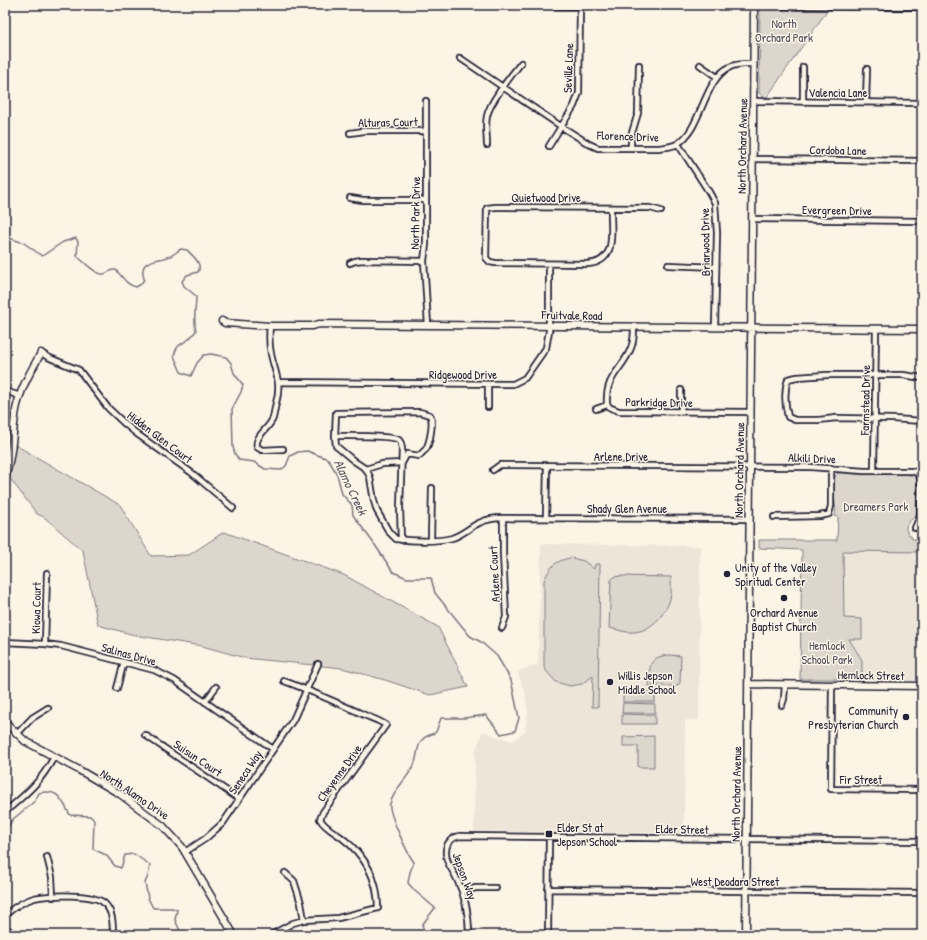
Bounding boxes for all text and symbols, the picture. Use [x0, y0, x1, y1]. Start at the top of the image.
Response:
park label: North Orchard Park [755, 15, 813, 46]
street label: Seville Lane [559, 43, 577, 93]
street label: Valencia Lane [808, 84, 868, 101]
street label: North Orchard Avenue [733, 98, 751, 194]
street label: Alturas Court [358, 113, 419, 131]
street label: Florence Drive [596, 126, 660, 146]
street label: Cordoba Lane [809, 141, 867, 159]
street label: North Park Drive [406, 176, 424, 250]
street label: Quietwood Drive [511, 189, 581, 206]
street label: Evergreen Drive [802, 201, 872, 219]
street label: Briarwood Drive [696, 208, 714, 276]
street label: Fruitvale Road [541, 306, 603, 324]
street label: Farmstead Drive [856, 365, 874, 436]
street label: Ridgewood Drive [429, 366, 497, 383]
street label: Parkridge Drive [625, 393, 693, 411]
street label: Hidden Glen Court [124, 407, 197, 468]
street label: North Orchard Avenue [730, 422, 748, 518]
street label: Arlene Drive [594, 448, 648, 465]
street label: Alkili Drive [788, 449, 836, 467]
water label: Alamo Creek [330, 456, 373, 519]
park label: Dreamers Park [844, 498, 908, 515]
street label: Shady Glen Avenue [587, 500, 667, 517]
street label: Arlene Court [484, 545, 504, 603]
place label: Unity of the Valley Spiritual Center [735, 559, 817, 590]
marker: Unity of the Valley Spiritual Center [722, 569, 732, 579]
street label: Kiowa Court [27, 581, 45, 634]
marker: Orchard Avenue Baptist Church [779, 593, 789, 603]
place label: Orchard Avenue Baptist Church [750, 604, 818, 635]
park label: Hemlock School Park [802, 637, 852, 668]
street label: Salinas Drive [100, 639, 159, 670]
street label: Hemlock Street [837, 666, 905, 684]
place label: Willis Jepson Middle School [618, 667, 677, 698]
marker: Willis Jepson Middle School [605, 677, 615, 687]
place label: Community Presbyterian Church [808, 702, 898, 733]
marker: Community Presbyterian Church [901, 712, 911, 722]
street label: Suisun Court [170, 735, 227, 781]
street label: Cheyenne Drive [312, 741, 366, 805]
street label: North Orchard Avenue [727, 746, 745, 842]
street label: Seneca Way [224, 747, 266, 797]
street label: North Alamo Drive [97, 765, 173, 823]
street label: Fir Street [839, 771, 883, 788]
place label: Elder St at Jepson School [557, 819, 618, 850]
street label: Elder Street [655, 820, 710, 838]
marker: Elder St at Jepson School [544, 829, 554, 839]
street label: Jepson Way [449, 850, 481, 902]
street label: West Deodara Street [691, 873, 780, 890]

